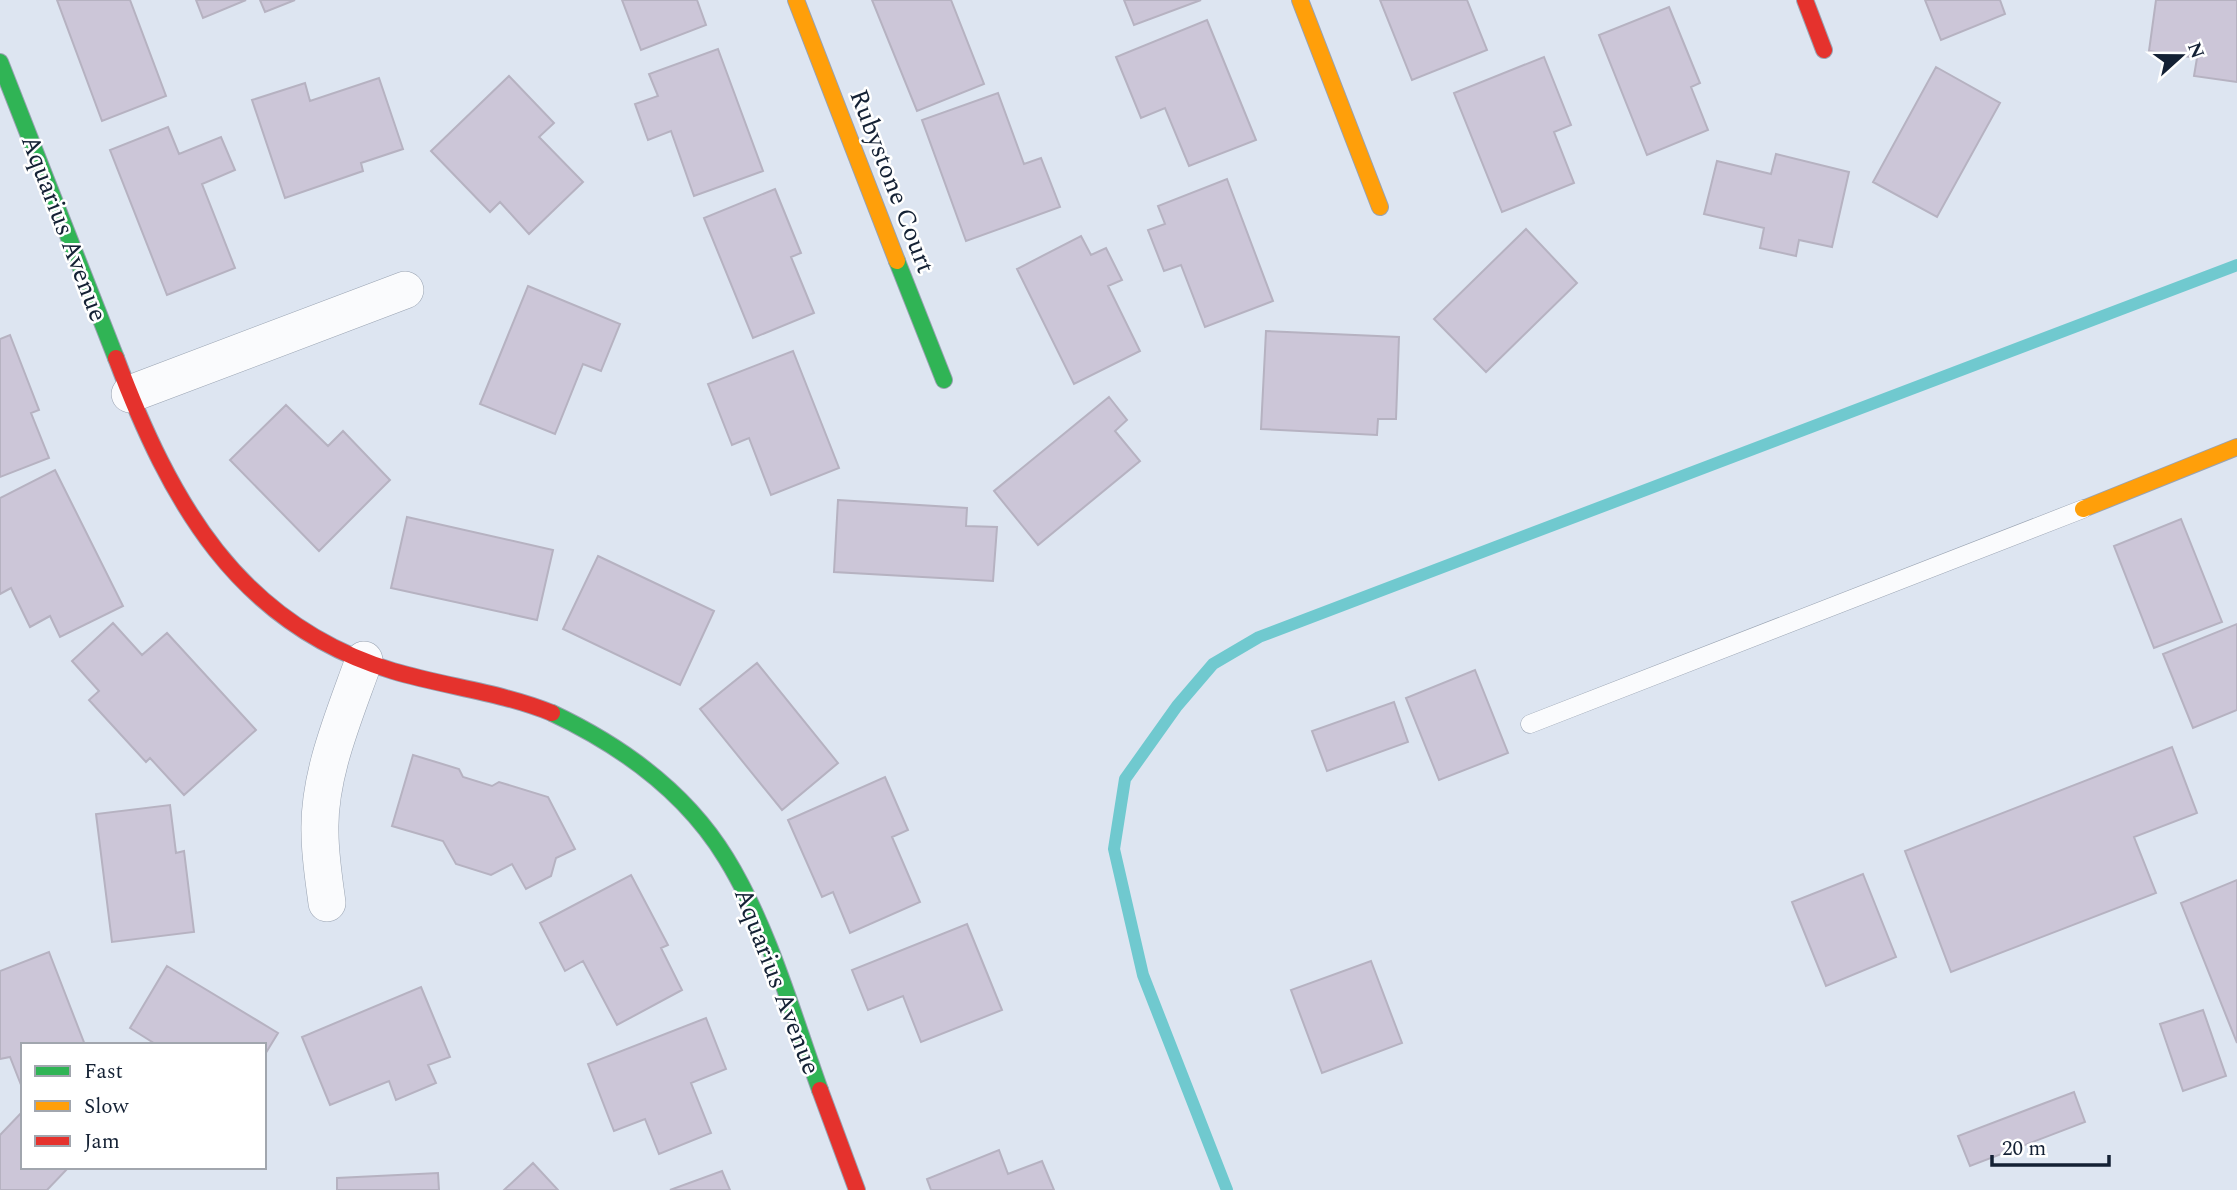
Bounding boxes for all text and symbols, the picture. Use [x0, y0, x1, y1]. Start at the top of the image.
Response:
north arrow [2146, 21, 2216, 91]
text: N [2179, 38, 2212, 63]
street label: Rubystone Court [839, 84, 946, 279]
street label: Aquarius Avenue [10, 129, 118, 328]
street label: Aquarius Avenue [723, 882, 831, 1081]
legend [21, 1043, 266, 1169]
text: Fast [84, 1056, 123, 1088]
text: Slow [84, 1091, 130, 1123]
scale bar [1992, 1124, 2109, 1168]
text: Jam [84, 1126, 120, 1158]
text: 20 m [2002, 1133, 2046, 1165]

